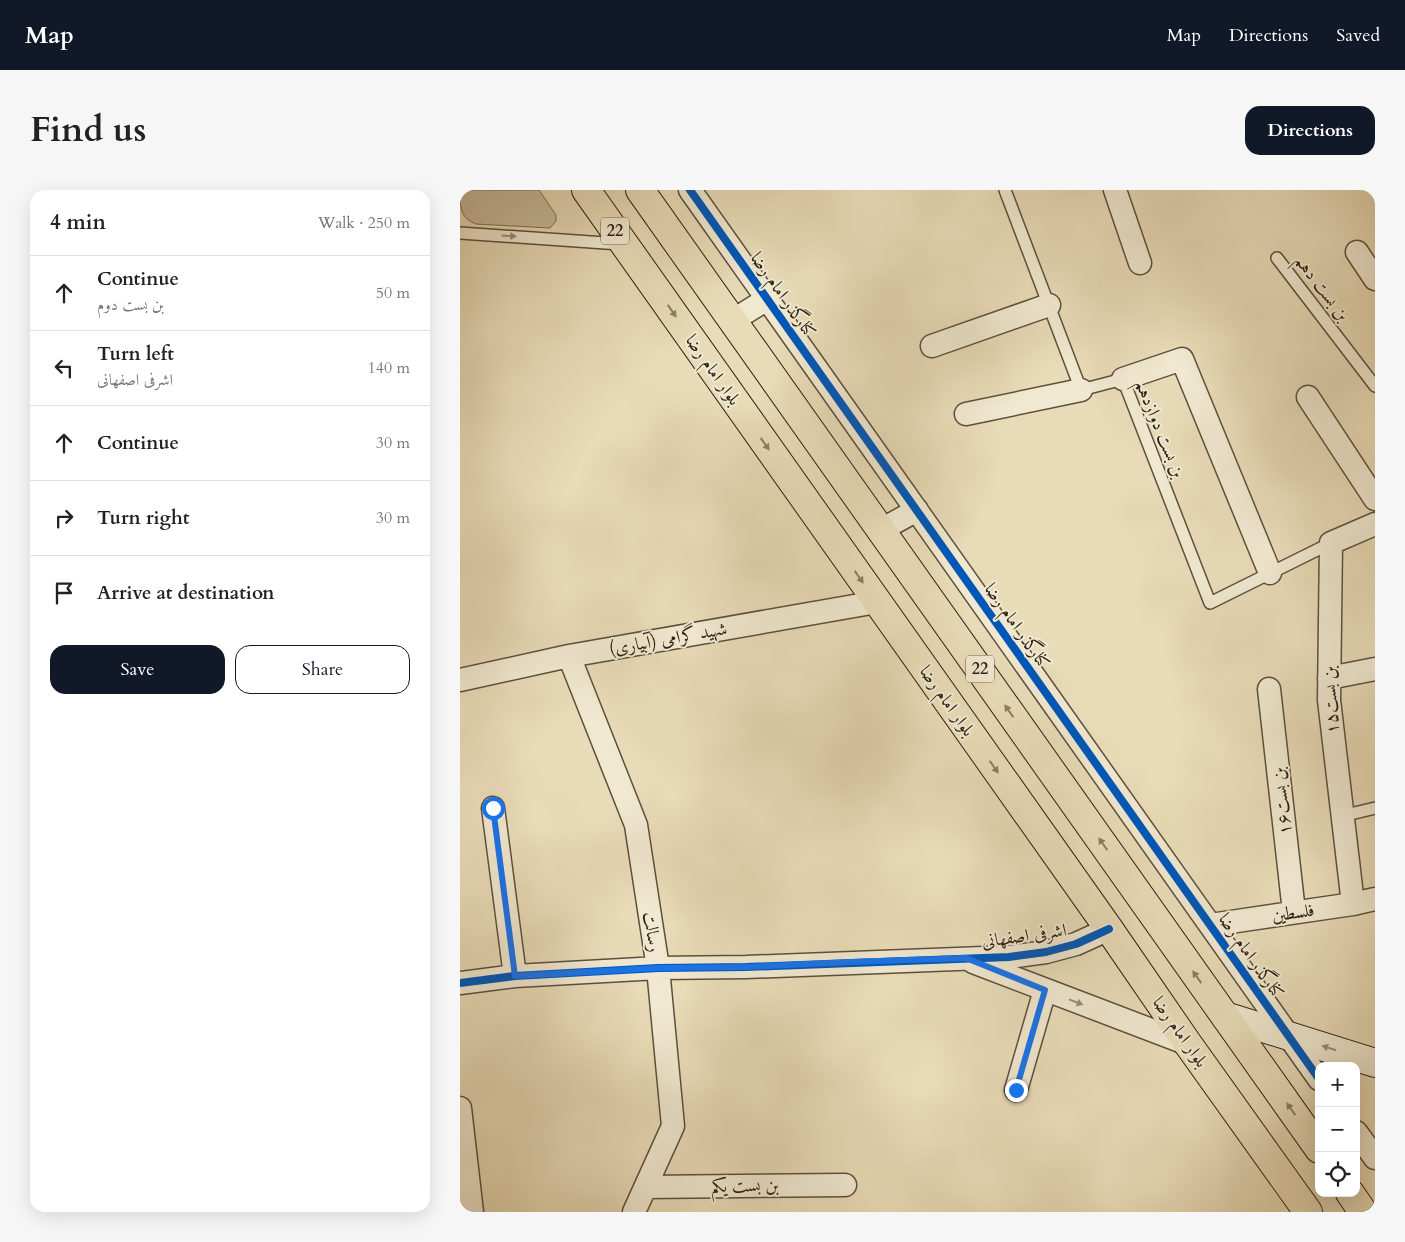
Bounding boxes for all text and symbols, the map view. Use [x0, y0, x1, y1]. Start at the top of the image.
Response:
text: Map [25, 19, 74, 52]
text: Map [1167, 23, 1201, 48]
text: Directions [1229, 23, 1308, 48]
text: Saved [1336, 23, 1380, 48]
text: Find us [30, 106, 146, 154]
button: Directions [1245, 106, 1375, 155]
text: 4 min [50, 208, 106, 237]
text: Walk · 250 m [318, 212, 410, 234]
road number: 22 [601, 217, 629, 244]
one-way arrow [501, 233, 517, 241]
street label: کنارگذر امام رضا [742, 246, 823, 345]
street label: بن بست دهم [1286, 250, 1356, 329]
text: Continue [97, 266, 179, 292]
icon: ahead [50, 279, 78, 307]
text: 50 m [376, 282, 410, 304]
text: بن بست دوم [97, 294, 164, 316]
one-way arrow [667, 305, 677, 318]
street label: بلوار امام رضا [677, 329, 747, 412]
text: Turn left [97, 341, 174, 367]
icon: left [50, 354, 78, 382]
text: 140 m [368, 357, 410, 379]
text: اشرفی اصفهانی [97, 369, 173, 391]
street label: بن بست دوازدهم [1125, 376, 1191, 484]
icon: ahead [50, 429, 78, 457]
text: Continue [97, 430, 179, 456]
text: 30 m [376, 432, 410, 454]
one-way arrow [760, 437, 771, 450]
icon: right [50, 504, 78, 532]
text: Turn right [97, 505, 189, 531]
text: 30 m [376, 507, 410, 529]
one-way arrow [854, 570, 864, 584]
street label: کنارگذر امام رضا [976, 577, 1057, 676]
icon: arrive [50, 579, 78, 607]
text: Arrive at destination [97, 580, 274, 606]
street label: شهید گرامی (آبیاری) [607, 616, 729, 662]
button: Save [50, 645, 225, 694]
button: Share [235, 645, 410, 694]
road number: 22 [966, 656, 994, 682]
street label: بلوار امام رضا [911, 660, 981, 743]
street label: بن بست۱۵ [1317, 665, 1345, 735]
one-way arrow [1004, 704, 1014, 718]
one-way arrow [989, 760, 999, 773]
street label: بن بست۱۶ [1266, 765, 1298, 836]
route start [482, 797, 505, 820]
one-way arrow [1098, 837, 1108, 851]
street label: فلسطین [1270, 898, 1316, 928]
street label: کنارگذر امام رضا [1210, 907, 1291, 1006]
street label: رسالت [636, 910, 668, 954]
street label: اشرفی اصفهانی [980, 918, 1068, 954]
one-way arrow [1192, 970, 1202, 983]
street label: بلوار امام رضا [1144, 991, 1214, 1074]
one-way arrow [1069, 998, 1084, 1006]
one-way arrow [1321, 1043, 1336, 1051]
map controls [1315, 1062, 1360, 1197]
button: + [1315, 1062, 1360, 1107]
route end [1005, 1079, 1028, 1102]
one-way arrow [1286, 1102, 1296, 1116]
button: − [1315, 1107, 1360, 1152]
button: locate [1315, 1152, 1360, 1197]
street label: بن بست یکم [711, 1173, 780, 1203]

